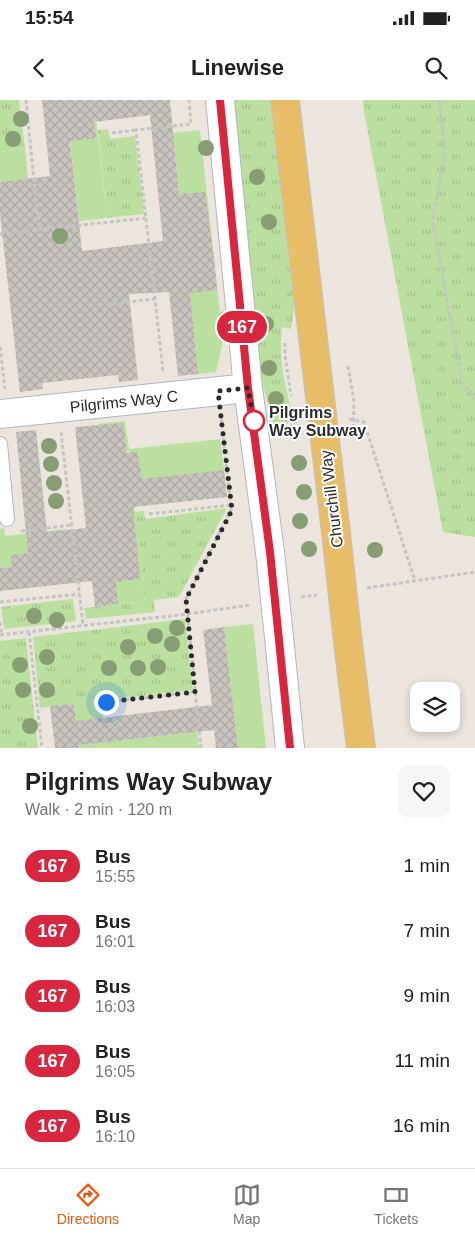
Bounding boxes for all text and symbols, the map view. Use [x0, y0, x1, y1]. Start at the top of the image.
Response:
text: 15:54 [25, 7, 74, 28]
icon: back [25, 54, 53, 82]
icon: search [422, 54, 450, 82]
text: Linewise [191, 55, 284, 80]
line badge: 167 [213, 311, 271, 343]
text: 167 [227, 317, 257, 337]
street label: Pilgrims Way C [69, 387, 179, 416]
place label: Pilgrims Way Subway [269, 404, 366, 439]
marker: Pilgrims Way Subway [243, 410, 265, 432]
street label: Churchill Way [317, 449, 346, 549]
map controls [410, 682, 460, 732]
button: layers [410, 682, 460, 732]
your location [94, 690, 119, 715]
button: heart [398, 765, 450, 817]
text: Pilgrims Way Subway [25, 768, 272, 795]
text: Walk · 2 min · 120 m [25, 801, 172, 818]
text: Bus [95, 846, 131, 867]
text: 1 min [404, 855, 450, 876]
text: 167 [37, 856, 68, 876]
text: 15:55 [95, 868, 135, 885]
text: Bus [95, 911, 131, 932]
text: 7 min [404, 920, 450, 941]
text: 167 [37, 921, 68, 941]
text: 16:01 [95, 933, 135, 950]
text: Bus [95, 976, 131, 997]
text: 9 min [404, 985, 450, 1006]
text: 167 [37, 986, 68, 1006]
text: 16:03 [95, 998, 135, 1015]
text: Bus [95, 1041, 131, 1062]
text: 11 min [394, 1050, 450, 1071]
text: 167 [37, 1051, 68, 1071]
text: 16:05 [95, 1063, 135, 1080]
text: Bus [95, 1106, 131, 1127]
text: 16 min [393, 1115, 450, 1136]
text: 167 [37, 1116, 68, 1136]
text: 16:10 [95, 1128, 135, 1145]
tab: Directions [57, 1181, 119, 1227]
tab: Map [233, 1181, 261, 1227]
tab: Tickets [374, 1181, 418, 1227]

